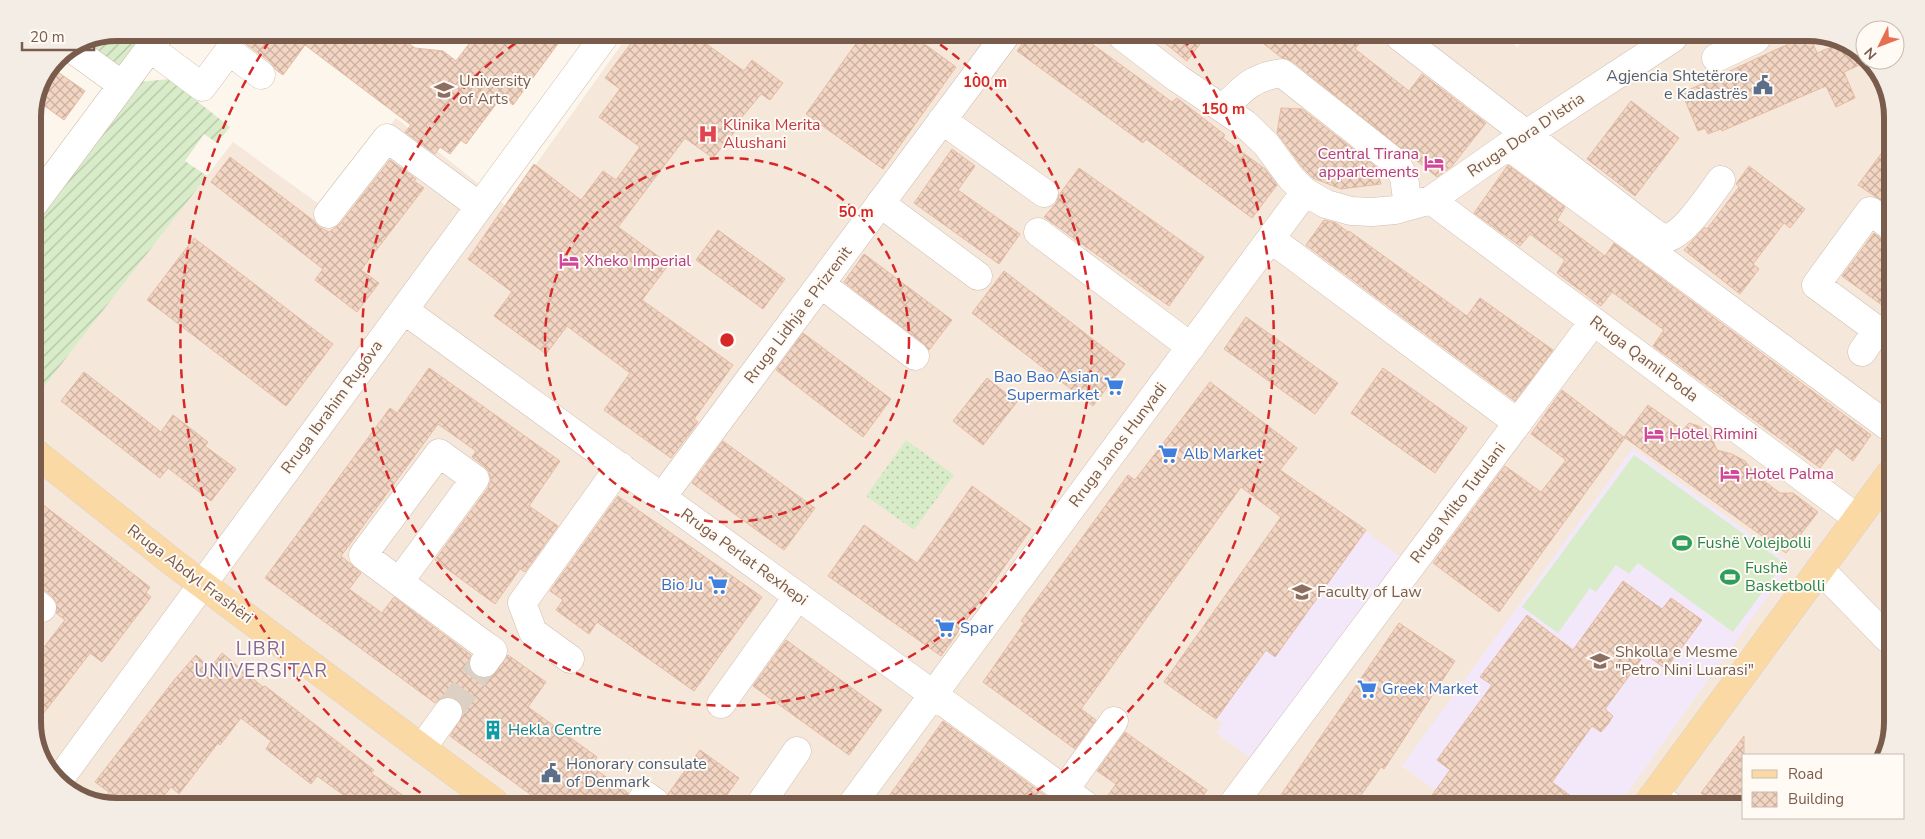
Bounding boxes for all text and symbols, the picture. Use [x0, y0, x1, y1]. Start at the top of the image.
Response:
scale bar [22, 20, 95, 52]
north arrow [1855, 20, 1905, 70]
text: 20 m [30, 27, 65, 47]
text: N [1860, 43, 1881, 64]
place label: Agjencia Shtetërore e Kadastrës [1606, 65, 1748, 105]
place label: University of Arts [459, 70, 532, 110]
text: 100 m [963, 72, 1007, 92]
public building icon: Agjencia Shtetërore e Kadastrës [1752, 74, 1774, 96]
school or university icon: University of Arts [433, 79, 455, 101]
street label: Rruga Dora D'Istria [1463, 88, 1589, 182]
text: 150 m [1201, 99, 1245, 119]
place label: Klinika Merita Alushani [723, 114, 820, 154]
hospital icon: Klinika Merita Alushani [697, 123, 719, 145]
place label: Central Tirana appartements [1318, 143, 1419, 183]
hotel icon: Central Tirana appartements [1423, 152, 1445, 174]
text: 50 m [838, 202, 874, 222]
street label: Rruga Lidhja e Prizrenit [739, 242, 857, 388]
hotel icon: Xheko Imperial [558, 250, 580, 272]
place label: Xheko Imperial [584, 250, 691, 272]
street label: Rruga Qamil Poda [1585, 311, 1703, 407]
centre of rings [718, 331, 736, 349]
street label: Rruga Ibrahim Rugova [276, 336, 388, 478]
place label: Bao Bao Asian Supermarket [994, 366, 1099, 406]
supermarket icon: Bao Bao Asian Supermarket [1103, 375, 1125, 397]
street label: Rruga Janos Hunyadi [1064, 378, 1172, 512]
hotel icon: Hotel Rimini [1643, 423, 1665, 445]
place label: Hotel Rimini [1669, 423, 1758, 445]
street label: Rruga Milto Tutulani [1405, 438, 1511, 568]
supermarket icon: Alb Market [1157, 443, 1179, 465]
place label: Alb Market [1183, 443, 1263, 465]
hotel icon: Hotel Palma [1719, 463, 1741, 485]
place label: Hotel Palma [1745, 463, 1834, 485]
street label: Rruga Perlat Rexhepi [676, 503, 812, 611]
street label: Rruga Abdyl Frashëri [123, 519, 257, 629]
sports icon: Fushë Volejbolli [1671, 532, 1693, 554]
place label: Fushë Volejbolli [1697, 532, 1811, 554]
place label: Fushë Basketbolli [1745, 557, 1825, 597]
sports icon: Fushë Basketbolli [1719, 566, 1741, 588]
place label: Bio Ju [661, 574, 703, 596]
supermarket icon: Bio Ju [707, 574, 729, 596]
school or university icon: Faculty of Law [1291, 581, 1313, 603]
place label: Faculty of Law [1317, 581, 1422, 603]
supermarket icon: Spar [934, 617, 956, 639]
place label: Spar [960, 617, 994, 639]
district label: LIBRI UNIVERSITAR [194, 636, 328, 684]
place label: Shkolla e Mesme "Petro Nini Luarasi" [1615, 641, 1754, 681]
school or university icon: Shkolla e Mesme "Petro Nini Luarasi" [1589, 650, 1611, 672]
supermarket icon: Greek Market [1356, 678, 1378, 700]
place label: Greek Market [1382, 678, 1479, 700]
building icon: Hekla Centre [482, 719, 504, 741]
place label: Hekla Centre [508, 719, 602, 741]
place label: Honorary consulate of Denmark [566, 753, 707, 793]
legend [1742, 754, 1905, 819]
public building icon: Honorary consulate of Denmark [540, 762, 562, 784]
text: Road [1788, 764, 1823, 784]
text: Building [1788, 789, 1844, 809]

